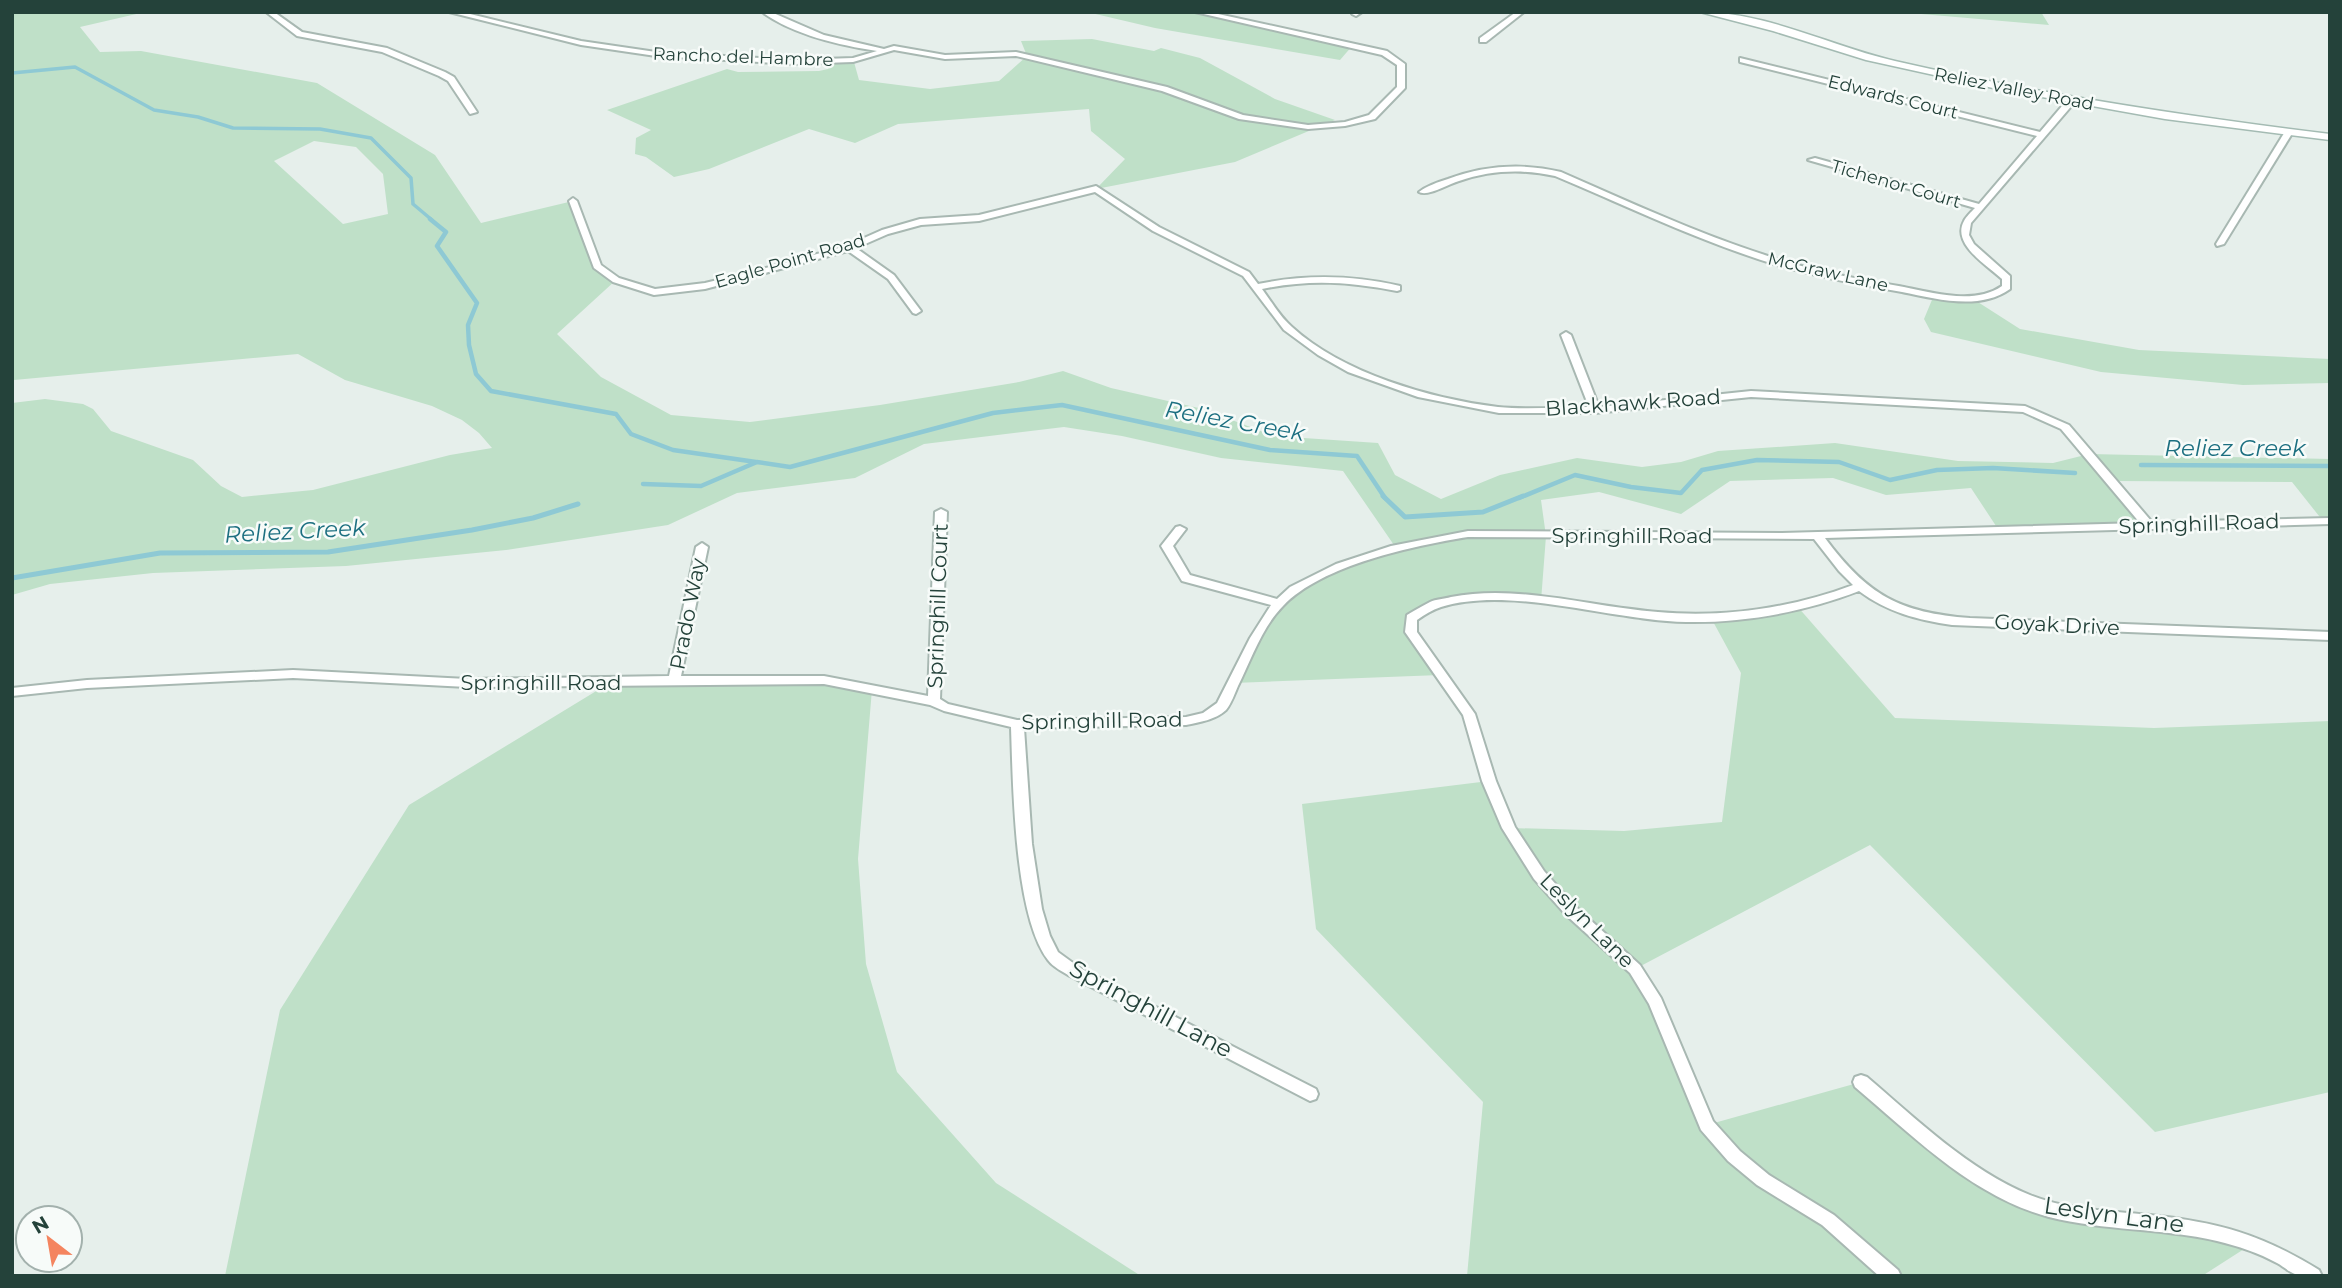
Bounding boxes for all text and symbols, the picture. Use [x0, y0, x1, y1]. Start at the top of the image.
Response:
street label: Rancho del Hambre [652, 43, 834, 71]
street label: Reliez Valley Road [1932, 63, 2096, 115]
street label: Edwards Court [1826, 70, 1960, 124]
street label: Tichenor Court [1828, 155, 1964, 213]
street label: Eagle Point Road [712, 229, 868, 293]
street label: McGraw Lane [1766, 247, 1891, 297]
street label: Blackhawk Road [1544, 384, 1722, 421]
water label: Reliez Creek [1163, 395, 1308, 447]
water label: Reliez Creek [2164, 434, 2307, 462]
street label: Springhill Road [2118, 508, 2280, 539]
water label: Reliez Creek [224, 513, 368, 549]
street label: Springhill Court [922, 523, 953, 689]
street label: Springhill Road [1551, 523, 1713, 548]
street label: Prado Way [664, 555, 711, 672]
street label: Goyak Drive [1994, 609, 2120, 640]
street label: Springhill Road [460, 670, 622, 695]
street label: Springhill Road [1021, 707, 1183, 734]
street label: Leslyn Lane [1535, 868, 1640, 973]
street label: Springhill Lane [1065, 953, 1238, 1064]
street label: Leslyn Lane [2042, 1190, 2186, 1239]
north arrow [14, 1204, 84, 1274]
text: N [28, 1211, 53, 1239]

